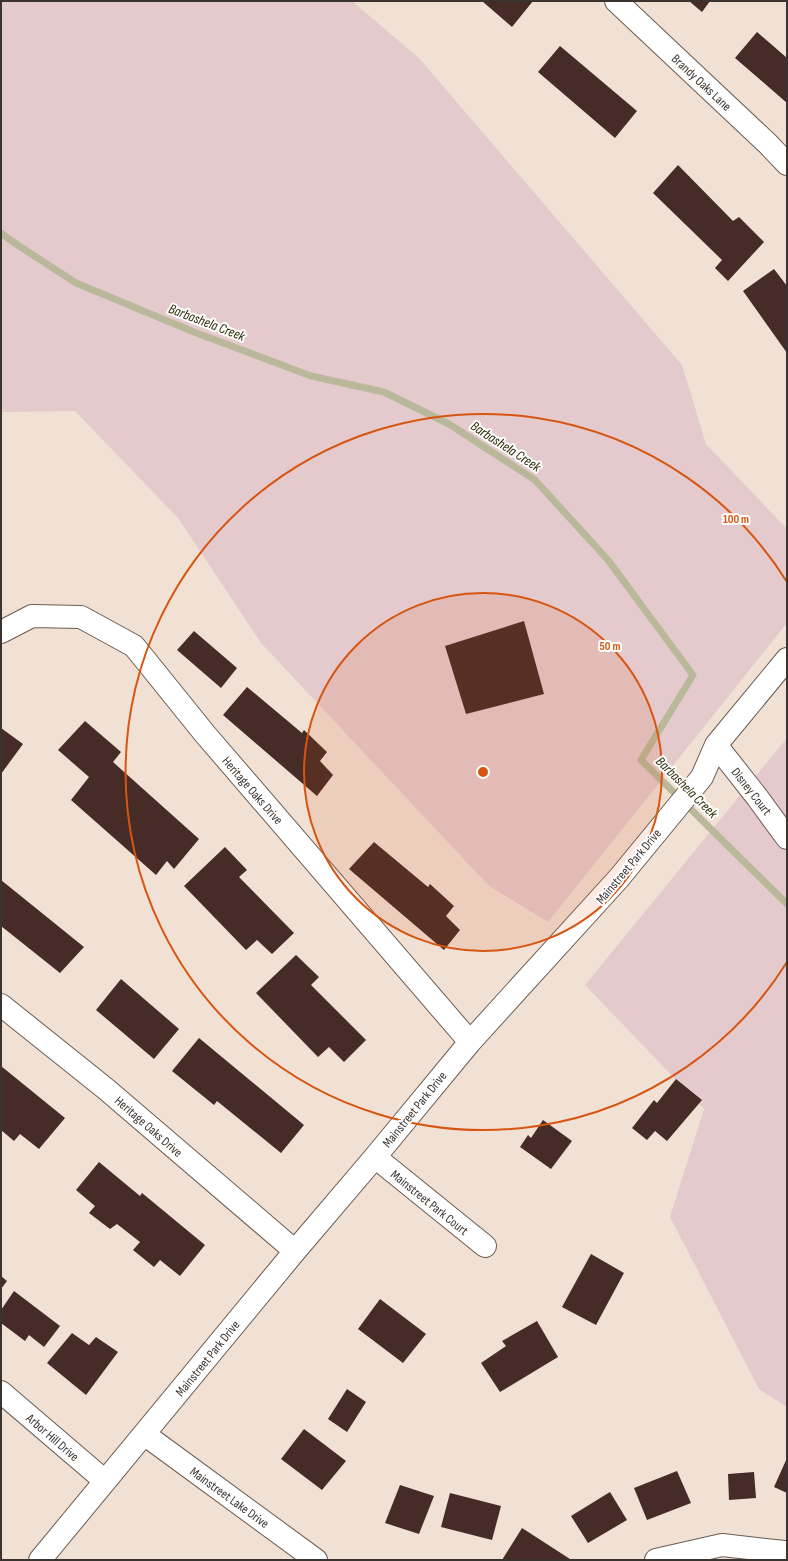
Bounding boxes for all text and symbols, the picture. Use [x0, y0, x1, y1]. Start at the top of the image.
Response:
street label: Brandy Oaks Lane [668, 51, 734, 114]
water label: Barbashela Creek [166, 300, 248, 345]
water label: Barbashela Creek [467, 417, 545, 476]
text: 100 m [723, 512, 749, 527]
text: 50 m [600, 639, 620, 654]
street label: Heritage Oaks Drive [218, 753, 286, 828]
water label: Barbashela Creek [652, 753, 722, 822]
centre of rings [476, 765, 490, 779]
street label: Disney Court [728, 765, 775, 819]
street label: Mainstreet Park Drive [593, 826, 665, 907]
street label: Mainstreet Park Drive [379, 1068, 450, 1151]
street label: Heritage Oaks Drive [111, 1093, 186, 1161]
street label: Mainstreet Park Court [387, 1167, 471, 1239]
street label: Mainstreet Park Drive [172, 1317, 243, 1400]
street label: Arbor Hill Drive [22, 1410, 82, 1465]
street label: Mainstreet Lake Drive [187, 1464, 272, 1532]

